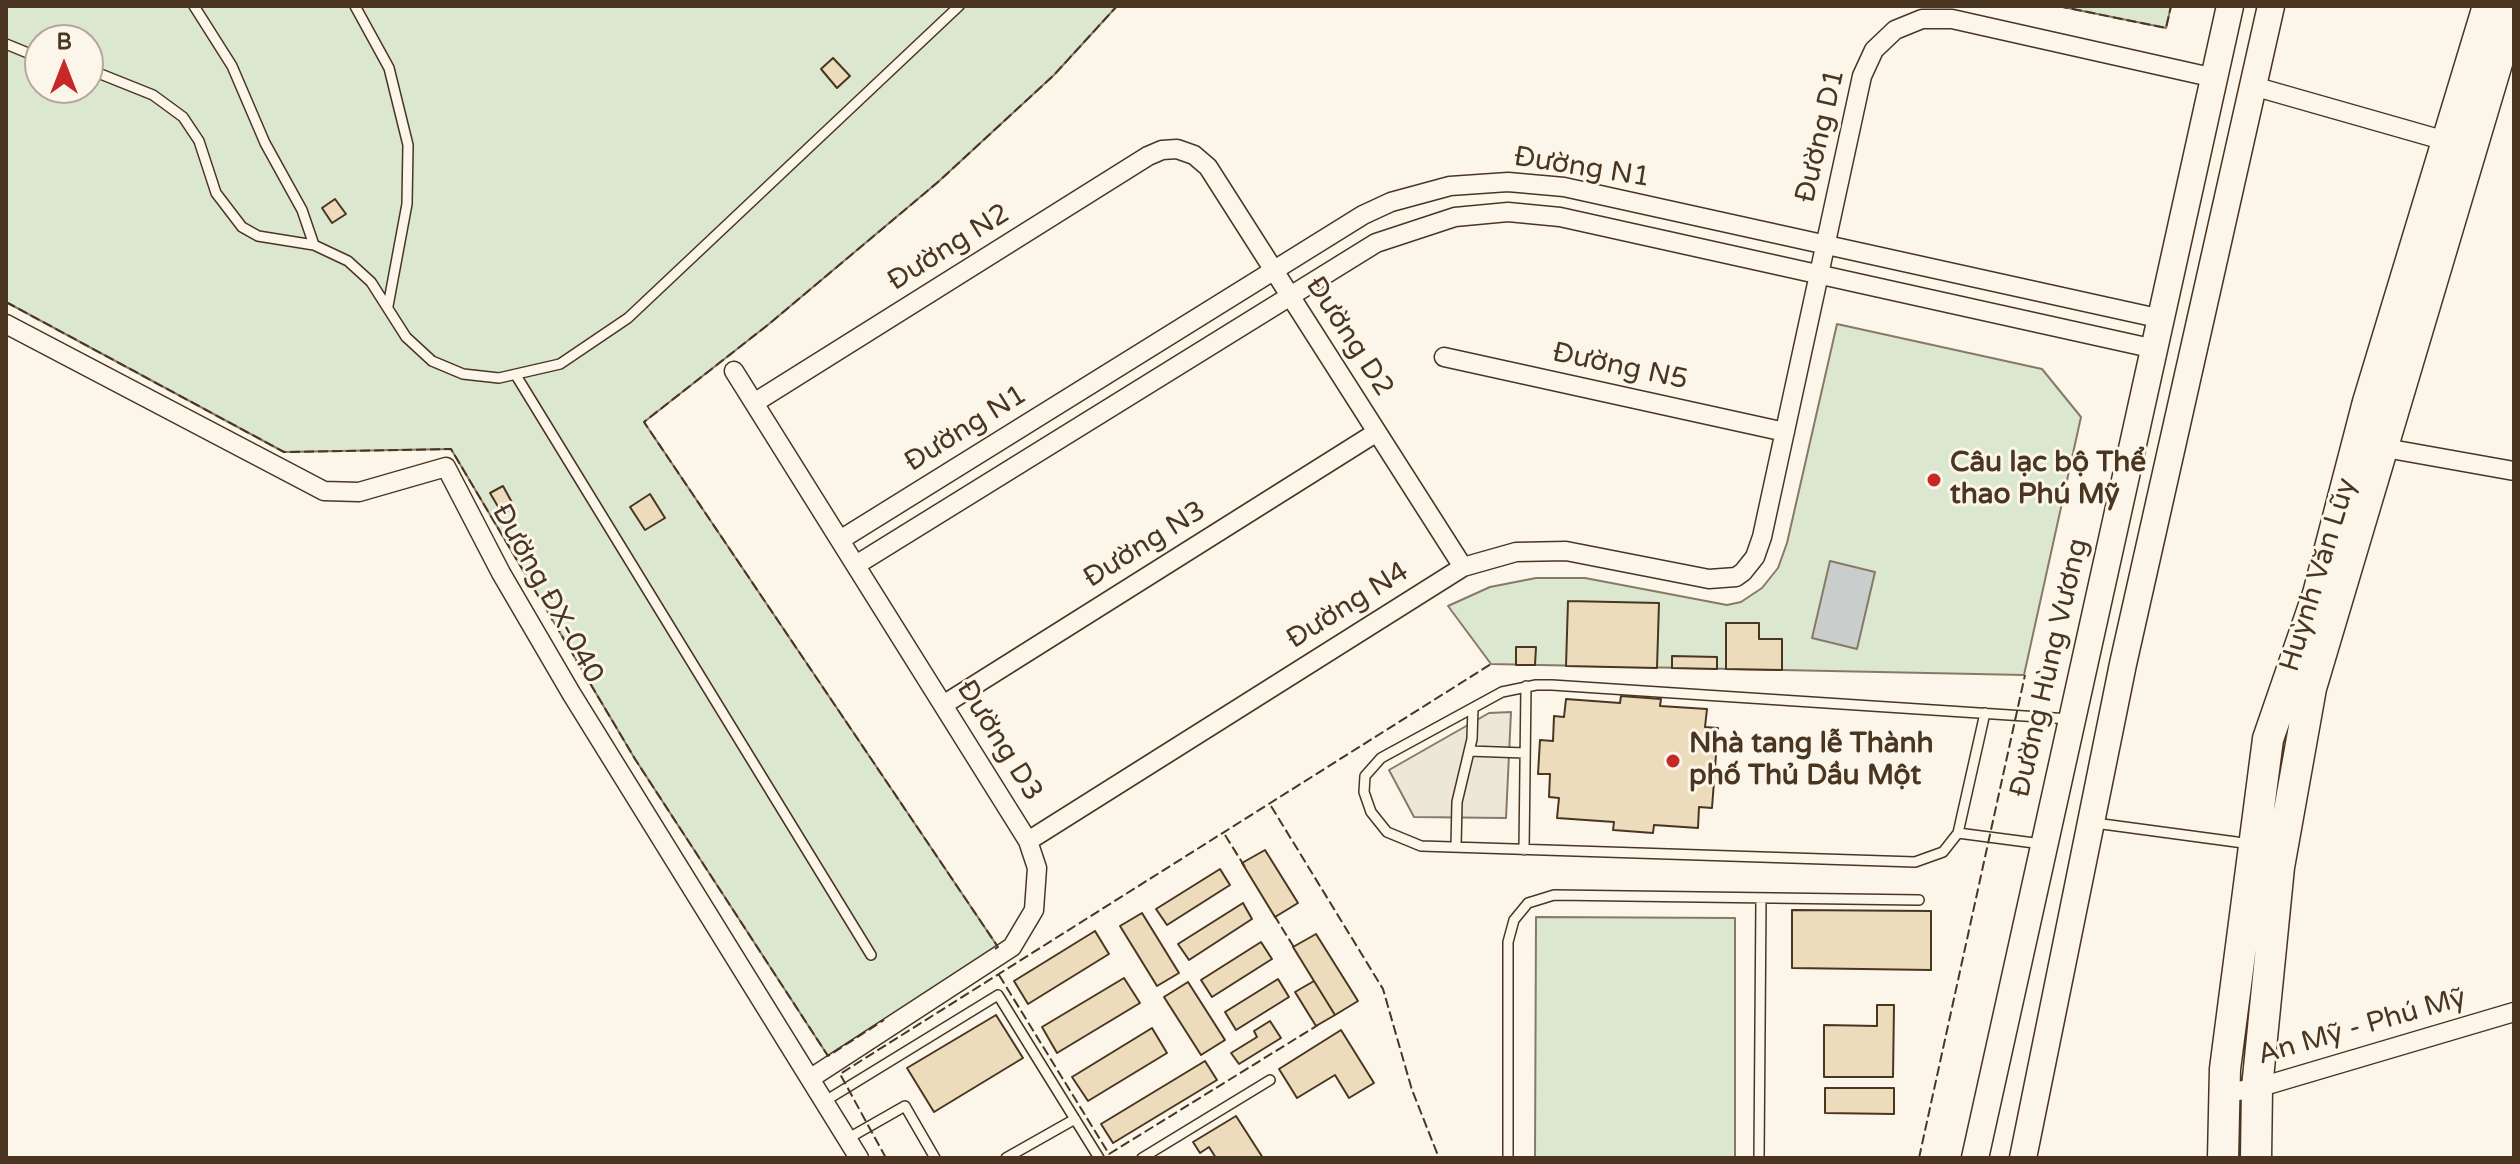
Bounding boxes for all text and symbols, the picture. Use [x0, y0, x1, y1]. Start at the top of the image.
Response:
north arrow [24, 24, 104, 104]
text: B [56, 29, 72, 55]
street label: Đường D1 [1789, 66, 1853, 206]
street label: Đường N1 [1512, 141, 1652, 195]
street label: Đường N2 [882, 197, 1016, 299]
street label: Đường D2 [1298, 271, 1400, 403]
street label: Đường N5 [1549, 336, 1691, 398]
street label: Đường N1 [899, 378, 1033, 480]
place label: Câu lạc bộ Thể thao Phú Mỹ [1950, 447, 2146, 513]
marker: Câu lạc bộ Thể thao Phú Mỹ [1925, 471, 1943, 489]
street label: Huỳnh Văn Lũy [2274, 474, 2364, 676]
street label: Đường N3 [1078, 494, 1212, 596]
street label: Đường ĐX-040 [484, 498, 610, 690]
street label: Đường Hùng Vương [2004, 535, 2096, 801]
street label: Đường N4 [1281, 555, 1415, 657]
street label: Đường D3 [949, 674, 1049, 808]
place label: Nhà tang lễ Thành phố Thủ Dầu Một [1689, 728, 1934, 794]
marker: Nhà tang lễ Thành phố Thủ Dầu Một [1664, 752, 1682, 770]
street label: An Mỹ - Phú Mỹ [2254, 981, 2470, 1073]

